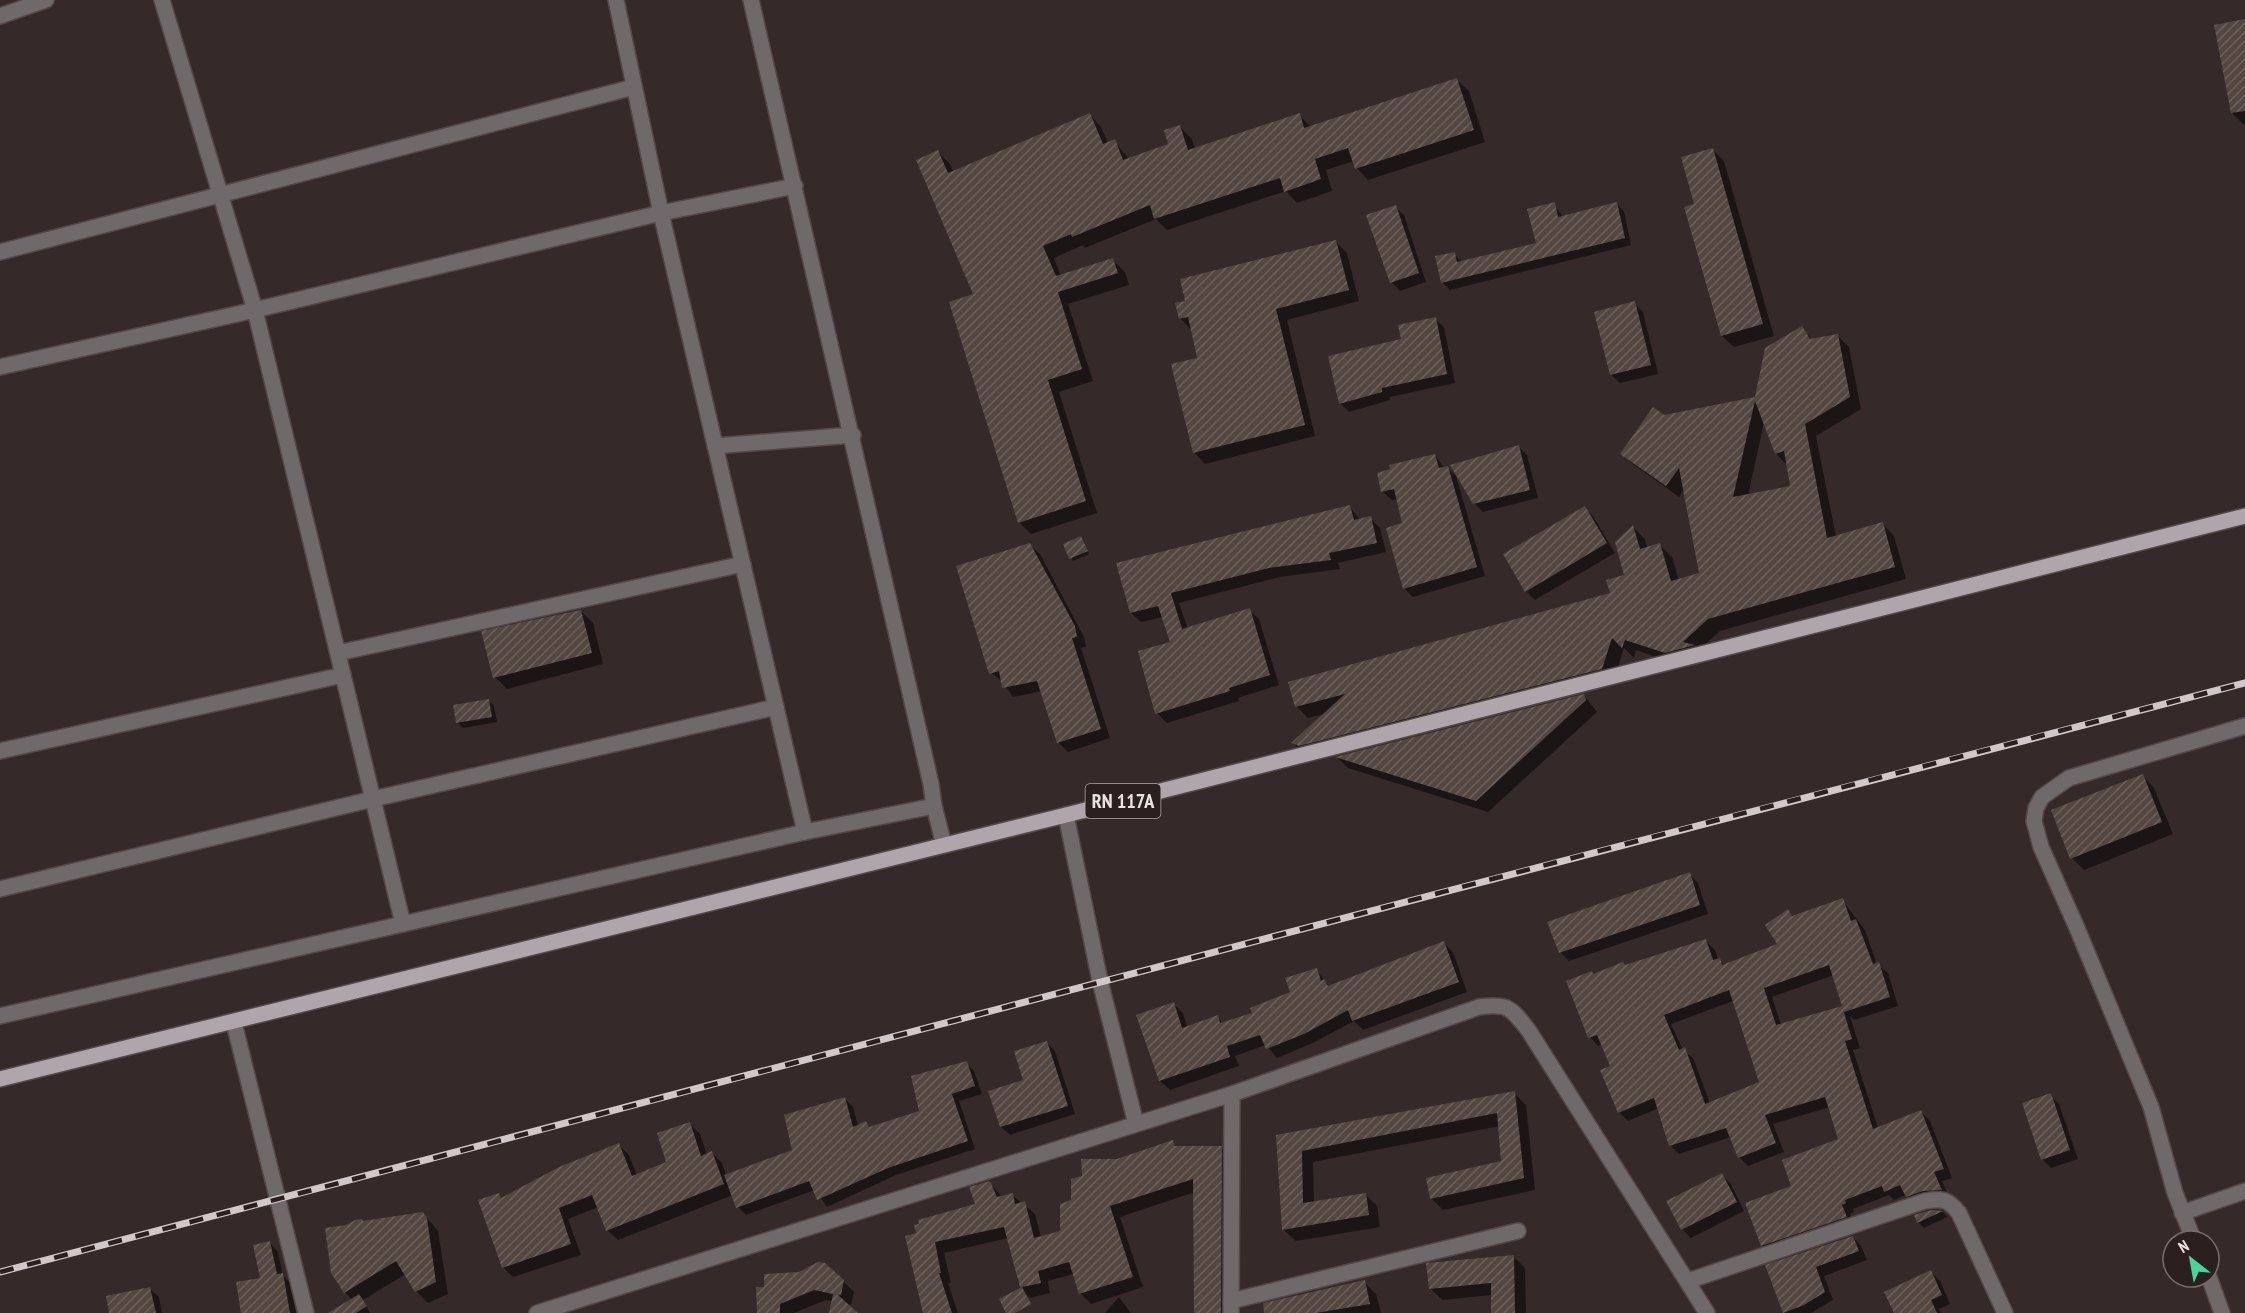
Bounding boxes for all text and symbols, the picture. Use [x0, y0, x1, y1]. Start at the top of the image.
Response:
road number: RN 117A [1086, 784, 1160, 818]
north arrow [2161, 1229, 2221, 1289]
text: N [2174, 1235, 2192, 1257]

